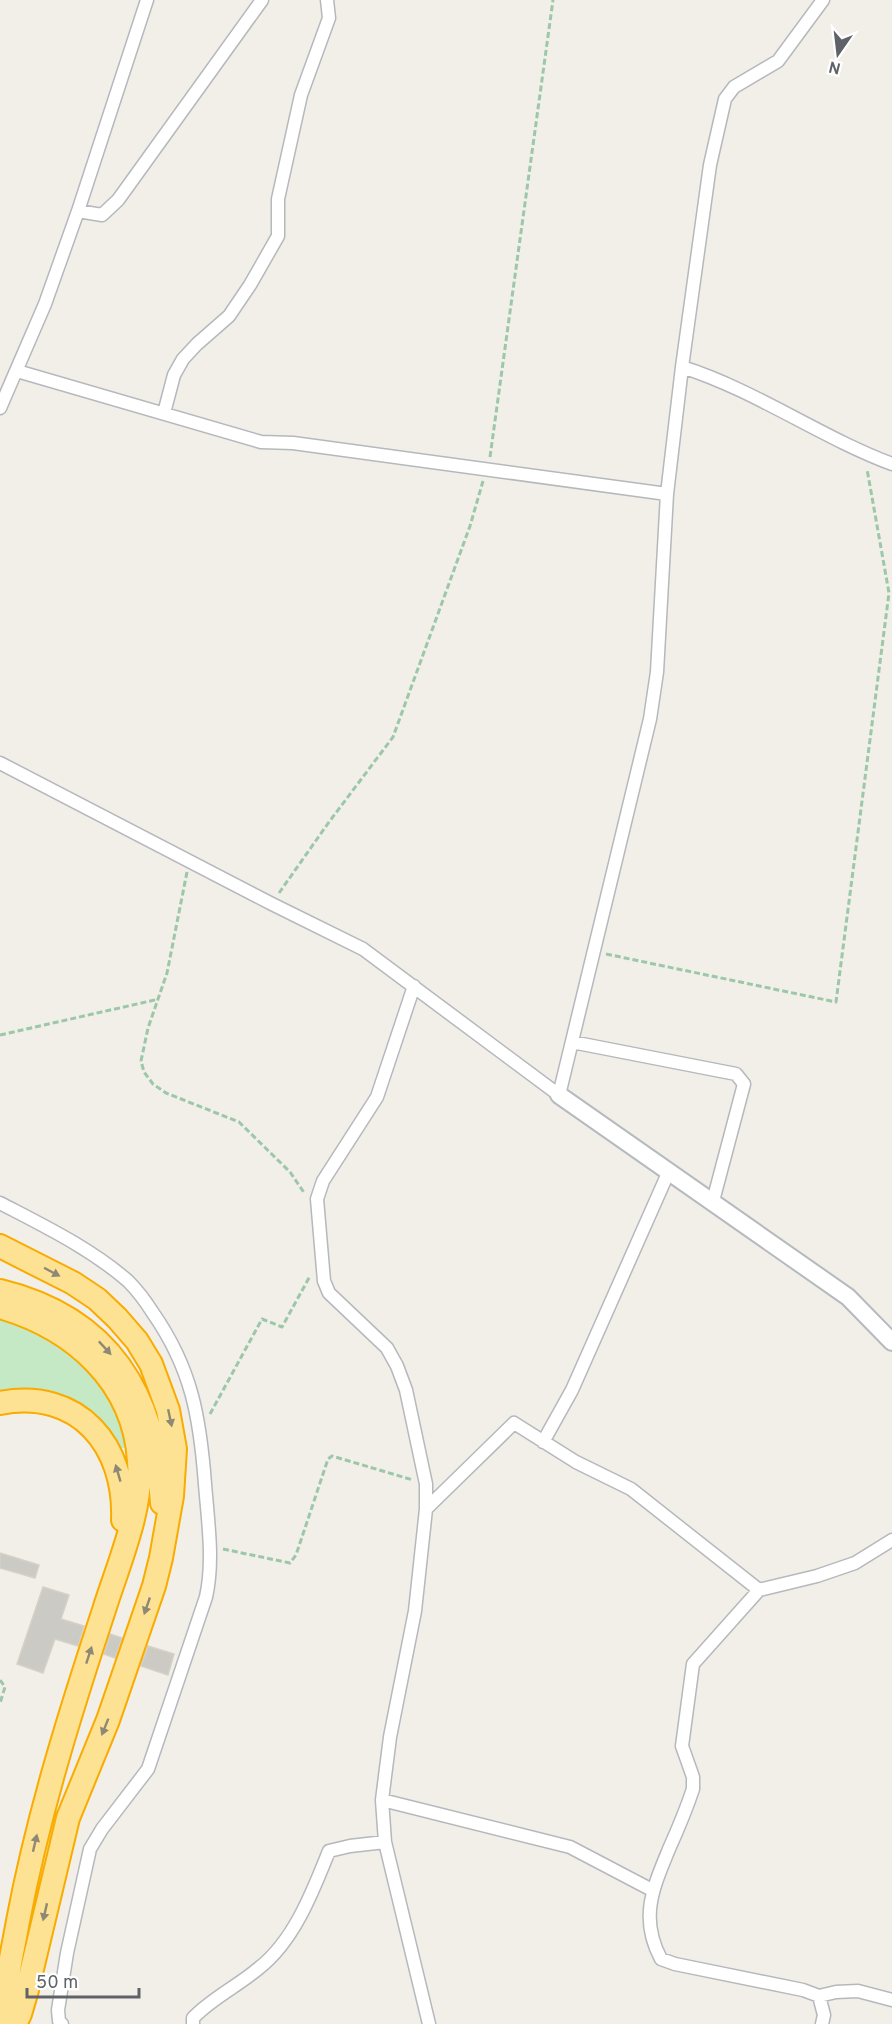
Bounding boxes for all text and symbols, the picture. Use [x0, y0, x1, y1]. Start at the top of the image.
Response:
north arrow [808, 24, 868, 84]
text: N [827, 56, 843, 78]
one-way arrow [44, 1267, 61, 1277]
one-way arrow [97, 1341, 111, 1355]
one-way arrow [166, 1409, 175, 1428]
one-way arrow [113, 1464, 122, 1482]
one-way arrow [142, 1597, 152, 1615]
one-way arrow [85, 1646, 94, 1664]
one-way arrow [100, 1719, 110, 1737]
one-way arrow [31, 1833, 41, 1852]
one-way arrow [40, 1903, 49, 1922]
scale bar [27, 1961, 140, 1999]
text: 50 m [36, 1972, 78, 1995]

